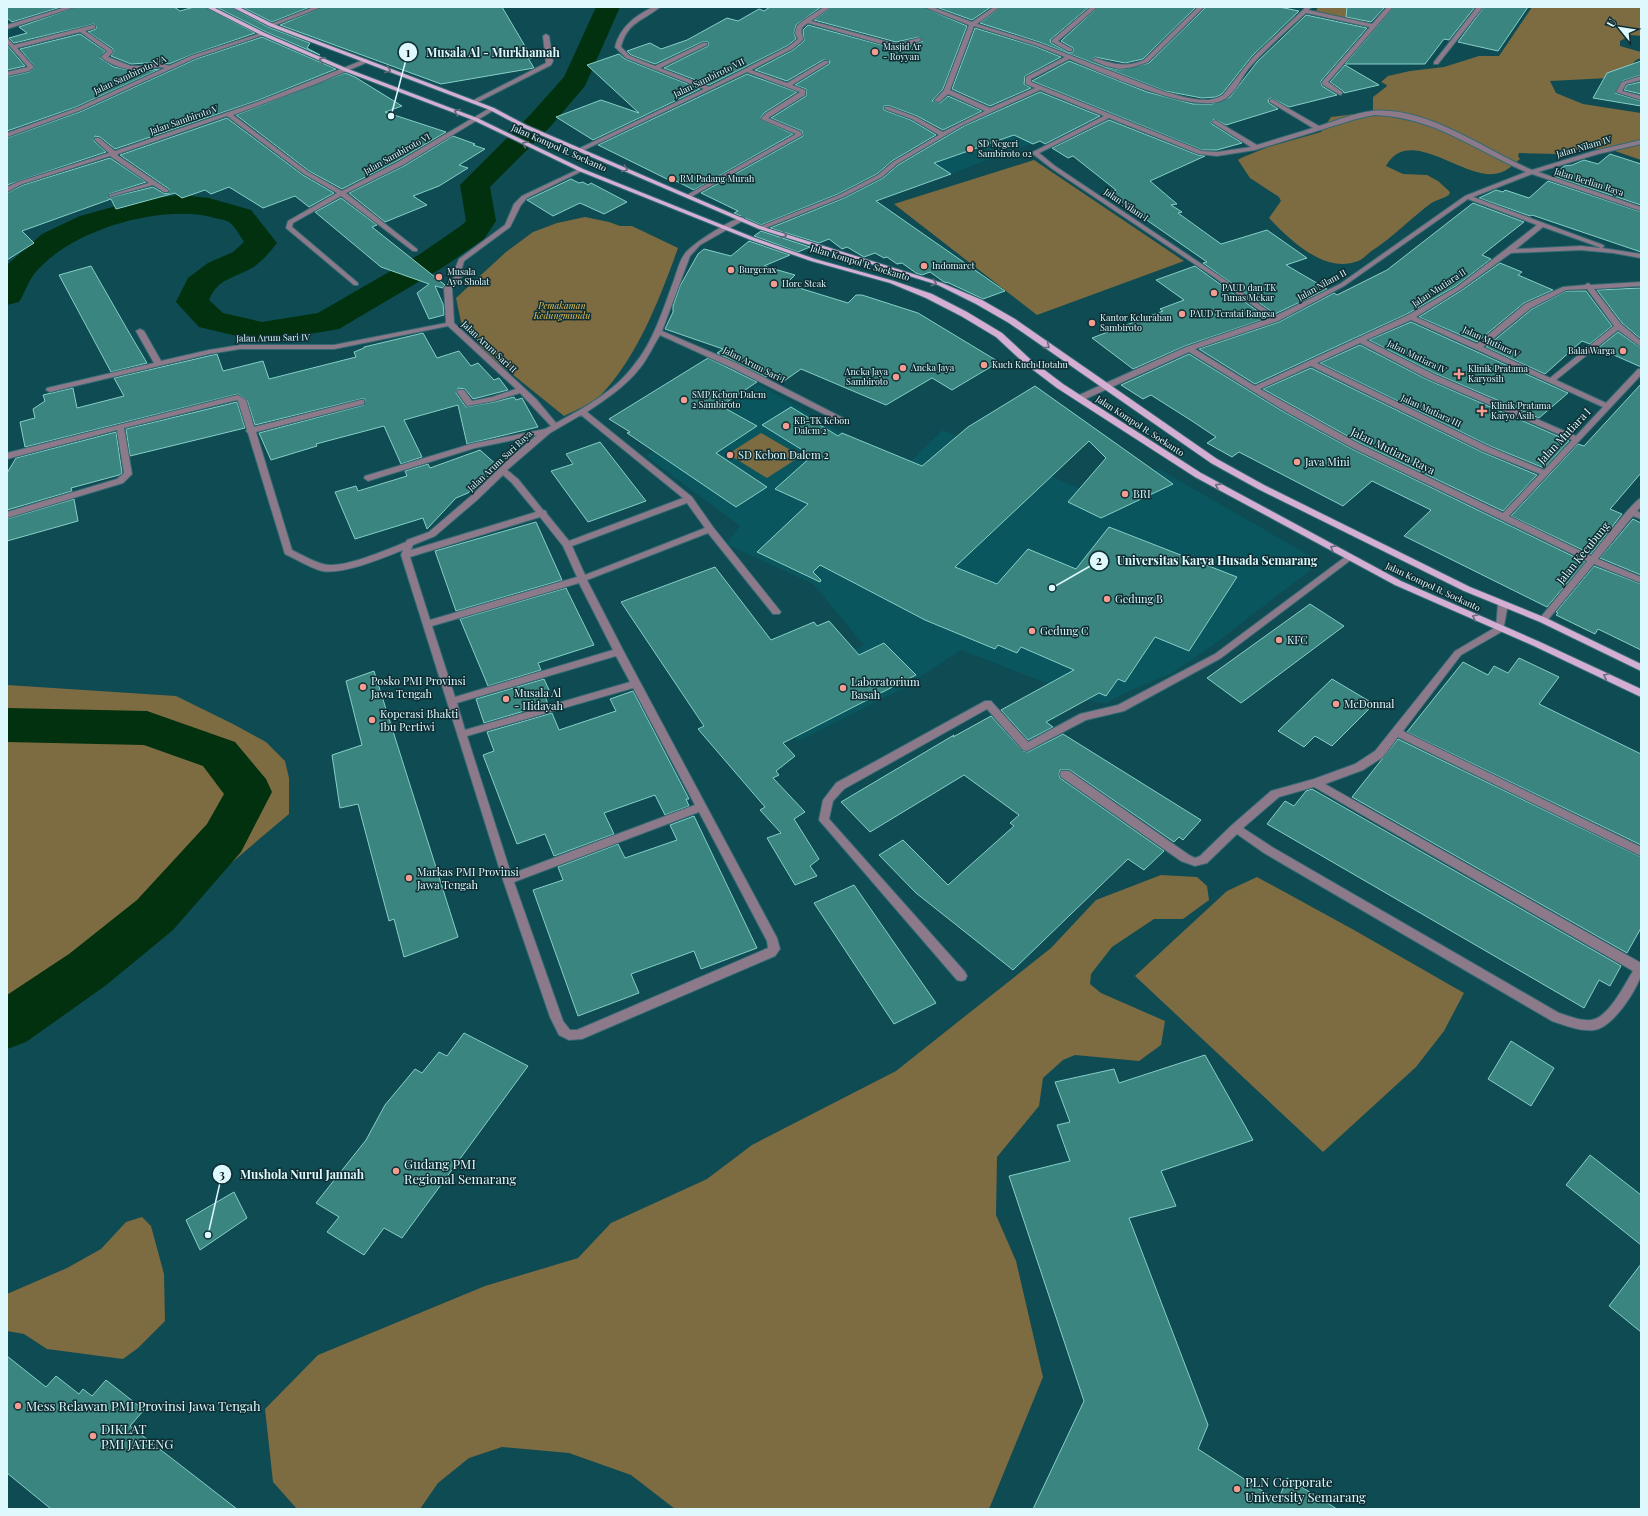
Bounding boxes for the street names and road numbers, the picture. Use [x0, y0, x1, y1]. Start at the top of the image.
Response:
street label: Jalan Sambiroto V A [90, 52, 168, 97]
street label: Jalan Sambiroto VII [670, 55, 746, 100]
street label: Jalan Sambiroto V [147, 102, 220, 137]
street label: Jalan Kompol R. Soekanto [509, 120, 609, 174]
street label: Jalan Sambiroto VI [360, 130, 432, 177]
street label: Jalan Nilam IV [1554, 132, 1613, 160]
street label: Jalan Berlian Raya [1552, 164, 1626, 198]
street label: Jalan Nilam I [1101, 184, 1151, 223]
street label: Jalan Kompol R. Soekanto [808, 241, 911, 283]
street label: Jalan Mutiara II [1408, 265, 1468, 310]
street label: Jalan Nilam II [1294, 266, 1348, 303]
street label: Jalan Arum Sari II [459, 317, 520, 375]
street label: Jalan Mutiara V [1460, 322, 1522, 360]
street label: Jalan Arum Sari IV [235, 330, 310, 344]
street label: Jalan Mutiara IV [1385, 336, 1449, 376]
street label: Jalan Arum Sari I [721, 343, 787, 385]
street label: Jalan Mutiara III [1399, 391, 1463, 429]
street label: Jalan Kompol R. Soekanto [1093, 392, 1187, 458]
street label: Jalan Mutiara I [1533, 404, 1594, 468]
street label: Jalan Mutiara Raya [1348, 423, 1438, 478]
street label: Jalan Arum Sari Raya [464, 427, 535, 494]
street label: Jalan Kecubung [1552, 518, 1613, 588]
street label: Jalan Kompol R. Soekanto [1383, 558, 1483, 613]

